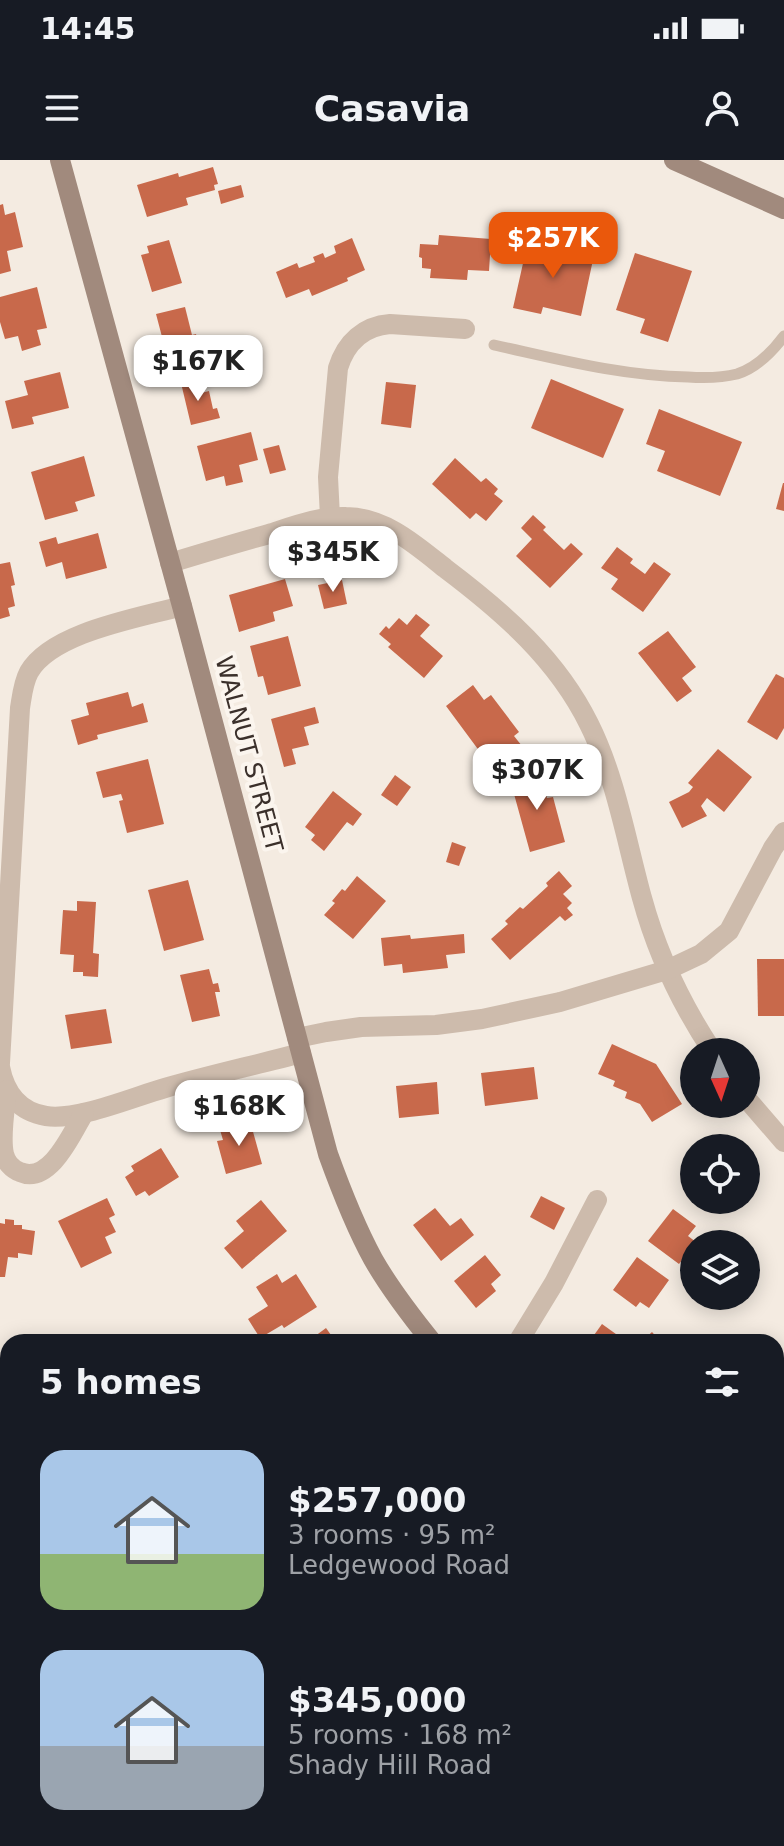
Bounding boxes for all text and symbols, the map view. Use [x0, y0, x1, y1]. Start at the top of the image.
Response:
text: 14:45 [40, 11, 136, 46]
icon: menu [40, 86, 84, 130]
icon: person [700, 86, 744, 130]
text: Casavia [314, 88, 470, 129]
pin: $257K [497, 212, 609, 280]
text: $257K [507, 223, 599, 253]
pin: $167K [142, 335, 254, 403]
text: $167K [152, 346, 244, 376]
pin: $345K [277, 526, 389, 594]
text: $345K [287, 537, 379, 567]
street label: WALNUT STREET [209, 653, 289, 855]
pin: $307K [481, 744, 593, 812]
text: $307K [491, 755, 583, 785]
north arrow [680, 1038, 760, 1118]
map controls [680, 1038, 760, 1310]
pin: $168K [183, 1080, 295, 1148]
text: $168K [193, 1091, 285, 1121]
button: locate [680, 1134, 760, 1214]
button: layers [680, 1230, 760, 1310]
icon: filters [700, 1360, 744, 1404]
text: 5 homes [40, 1362, 202, 1402]
text: $257,000 [288, 1480, 467, 1520]
icon: home [104, 1482, 200, 1578]
text: 3 rooms · 95 m² [288, 1520, 496, 1550]
text: Ledgewood Road [288, 1550, 510, 1580]
text: $345,000 [288, 1680, 467, 1720]
icon: home [104, 1682, 200, 1778]
text: 5 rooms · 168 m² [288, 1720, 512, 1750]
text: Shady Hill Road [288, 1750, 492, 1780]

